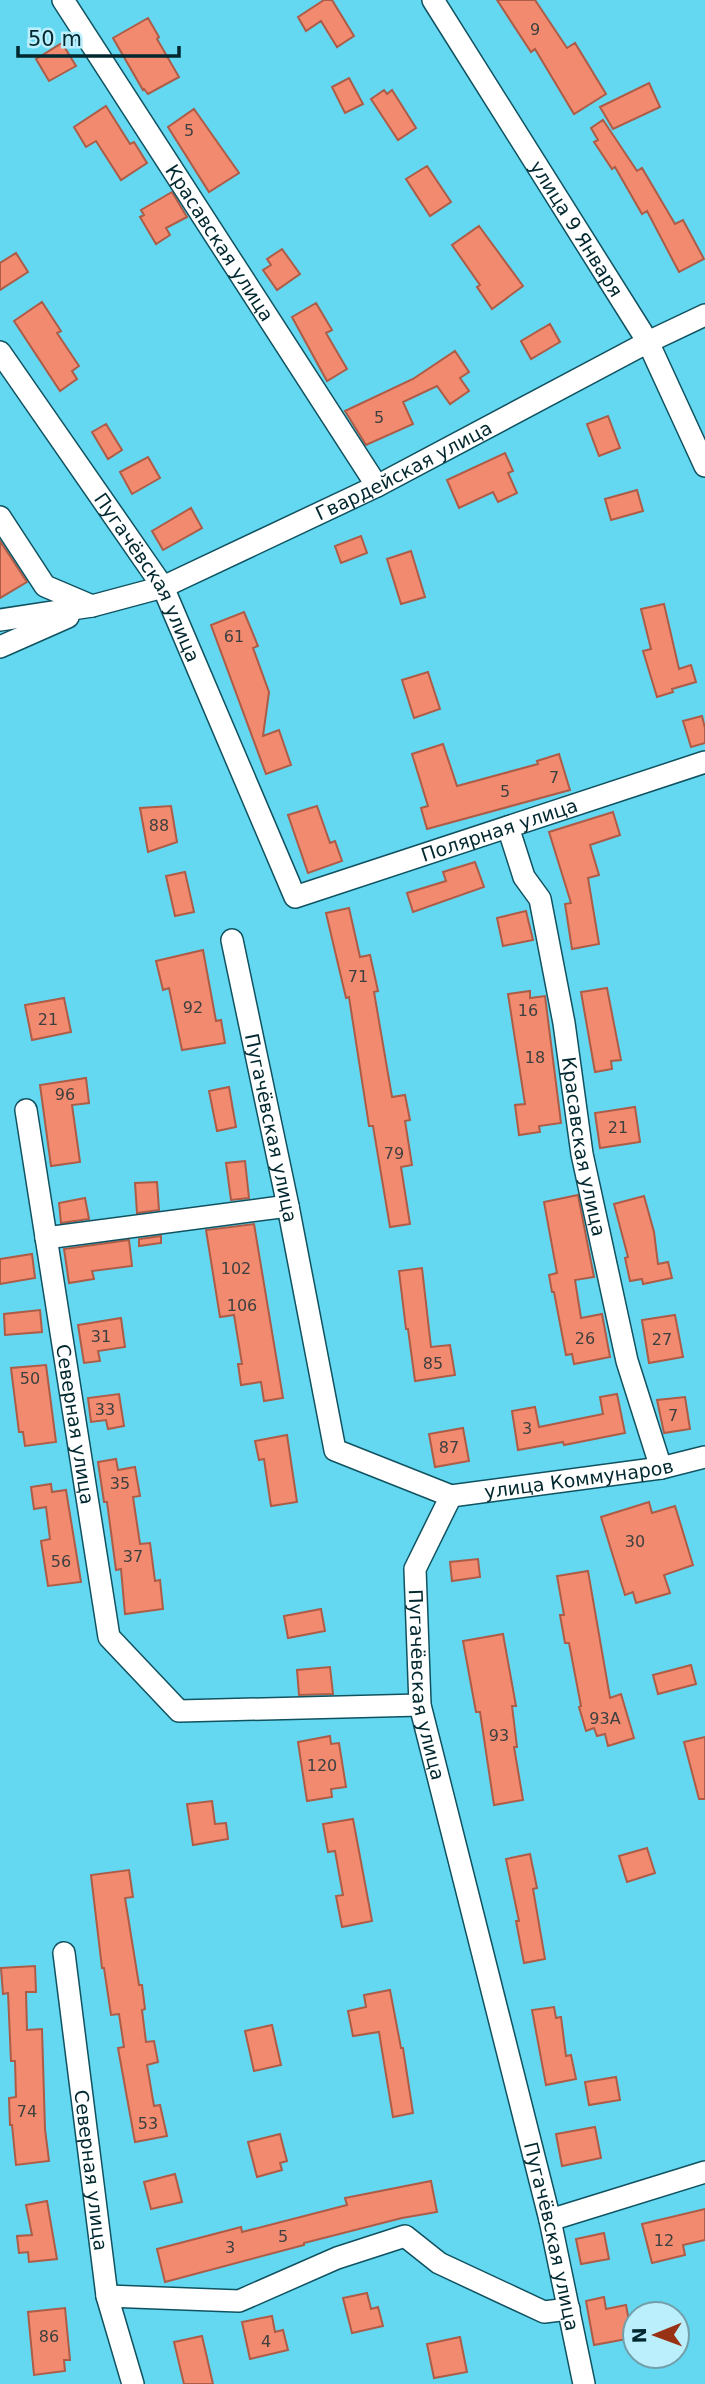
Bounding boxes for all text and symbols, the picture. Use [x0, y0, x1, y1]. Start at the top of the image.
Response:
scale bar [18, 14, 178, 58]
house number: 9 [530, 20, 540, 39]
text: 50 m [28, 27, 82, 51]
house number: 5 [184, 121, 194, 140]
street label: улица 9 Января [526, 156, 628, 301]
street label: Красавская улица [161, 160, 278, 325]
house number: 5 [374, 408, 384, 427]
street label: Гвардейская улица [312, 416, 496, 524]
street label: Пугачёвская улица [90, 488, 205, 665]
house number: 61 [224, 627, 244, 646]
house number: 7 [549, 768, 559, 787]
house number: 5 [500, 782, 510, 801]
street label: Полярная улица [418, 794, 580, 866]
house number: 88 [149, 816, 169, 835]
house number: 71 [348, 967, 368, 986]
house number: 92 [183, 998, 203, 1017]
house number: 16 [518, 1001, 538, 1020]
house number: 21 [38, 1010, 58, 1029]
street label: Пугачёвская улица [241, 1031, 302, 1224]
house number: 18 [525, 1048, 545, 1067]
street label: Красавская улица [558, 1055, 611, 1238]
house number: 96 [55, 1085, 75, 1104]
house number: 21 [608, 1118, 628, 1137]
house number: 79 [384, 1144, 404, 1163]
house number: 102 [221, 1259, 251, 1278]
house number: 106 [227, 1296, 257, 1315]
house number: 31 [91, 1327, 111, 1346]
house number: 26 [575, 1329, 595, 1348]
house number: 27 [652, 1330, 672, 1349]
street label: Северная улица [52, 1342, 99, 1506]
house number: 85 [423, 1354, 443, 1373]
house number: 50 [20, 1369, 40, 1388]
house number: 33 [95, 1400, 115, 1419]
house number: 7 [668, 1406, 678, 1425]
house number: 3 [522, 1419, 532, 1438]
house number: 87 [439, 1438, 459, 1457]
street label: улица Коммунаров [483, 1454, 676, 1502]
house number: 35 [110, 1474, 130, 1493]
house number: 30 [625, 1532, 645, 1551]
house number: 37 [123, 1547, 143, 1566]
house number: 56 [51, 1552, 71, 1571]
street label: Пугачёвская улица [405, 1589, 449, 1782]
house number: 93А [589, 1709, 621, 1728]
house number: 93 [489, 1726, 509, 1745]
house number: 120 [307, 1756, 337, 1775]
street label: Северная улица [70, 2089, 112, 2252]
house number: 74 [17, 2102, 37, 2121]
house number: 53 [138, 2114, 158, 2133]
street label: Пугачёвская улица [520, 2140, 584, 2333]
house number: 5 [278, 2227, 288, 2246]
house number: 12 [654, 2231, 674, 2250]
house number: 3 [225, 2238, 235, 2257]
north arrow [621, 2300, 691, 2370]
house number: 86 [39, 2327, 59, 2346]
text: N [628, 2327, 650, 2343]
house number: 4 [261, 2332, 271, 2351]

